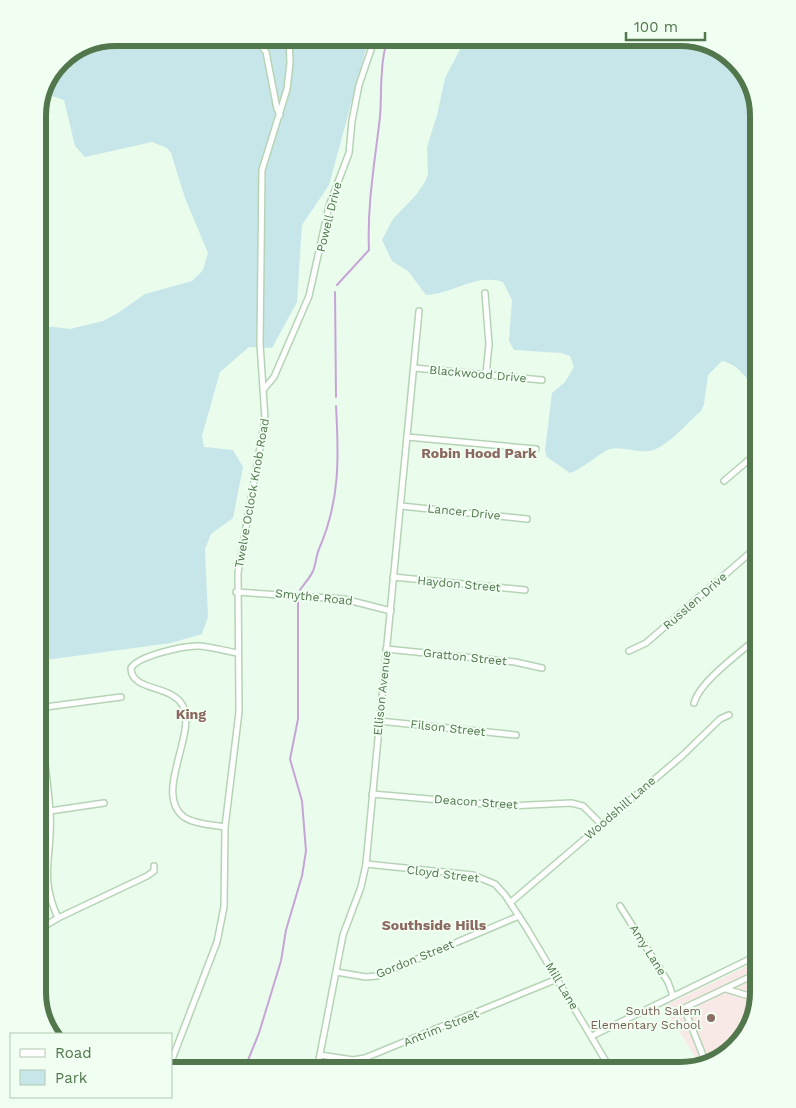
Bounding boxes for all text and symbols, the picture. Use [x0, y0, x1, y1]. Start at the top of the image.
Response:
scale bar [626, 10, 705, 42]
text: 100 m [634, 18, 678, 36]
street label: Powell Drive [314, 180, 344, 254]
street label: Blackwood Drive [429, 363, 527, 385]
street label: Twelve Oclock Knob Road [232, 417, 272, 569]
district label: Robin Hood Park [421, 445, 537, 461]
street label: Lancer Drive [427, 501, 501, 523]
street label: Russlen Drive [660, 569, 730, 632]
street label: Haydon Street [417, 573, 501, 595]
street label: Smythe Road [275, 586, 353, 608]
street label: Gratton Street [422, 646, 508, 668]
street label: Ellison Avenue [371, 650, 393, 736]
district label: King [176, 706, 206, 722]
street label: Filson Street [410, 717, 486, 739]
street label: Woodshill Lane [582, 773, 658, 843]
street label: Deacon Street [434, 792, 518, 812]
street label: Cloyd Street [406, 863, 480, 885]
district label: Southside Hills [382, 917, 487, 933]
street label: Amy Lane [627, 922, 669, 978]
street label: Gordon Street [374, 937, 456, 981]
street label: Mill Lane [542, 960, 582, 1012]
place label: South Salem Elementary School [590, 1004, 701, 1032]
street label: Antrim Street [401, 1007, 481, 1049]
marker: South Salem Elementary School [705, 1012, 717, 1024]
legend [10, 1033, 172, 1098]
text: Road [55, 1044, 92, 1062]
text: Park [55, 1069, 88, 1087]

